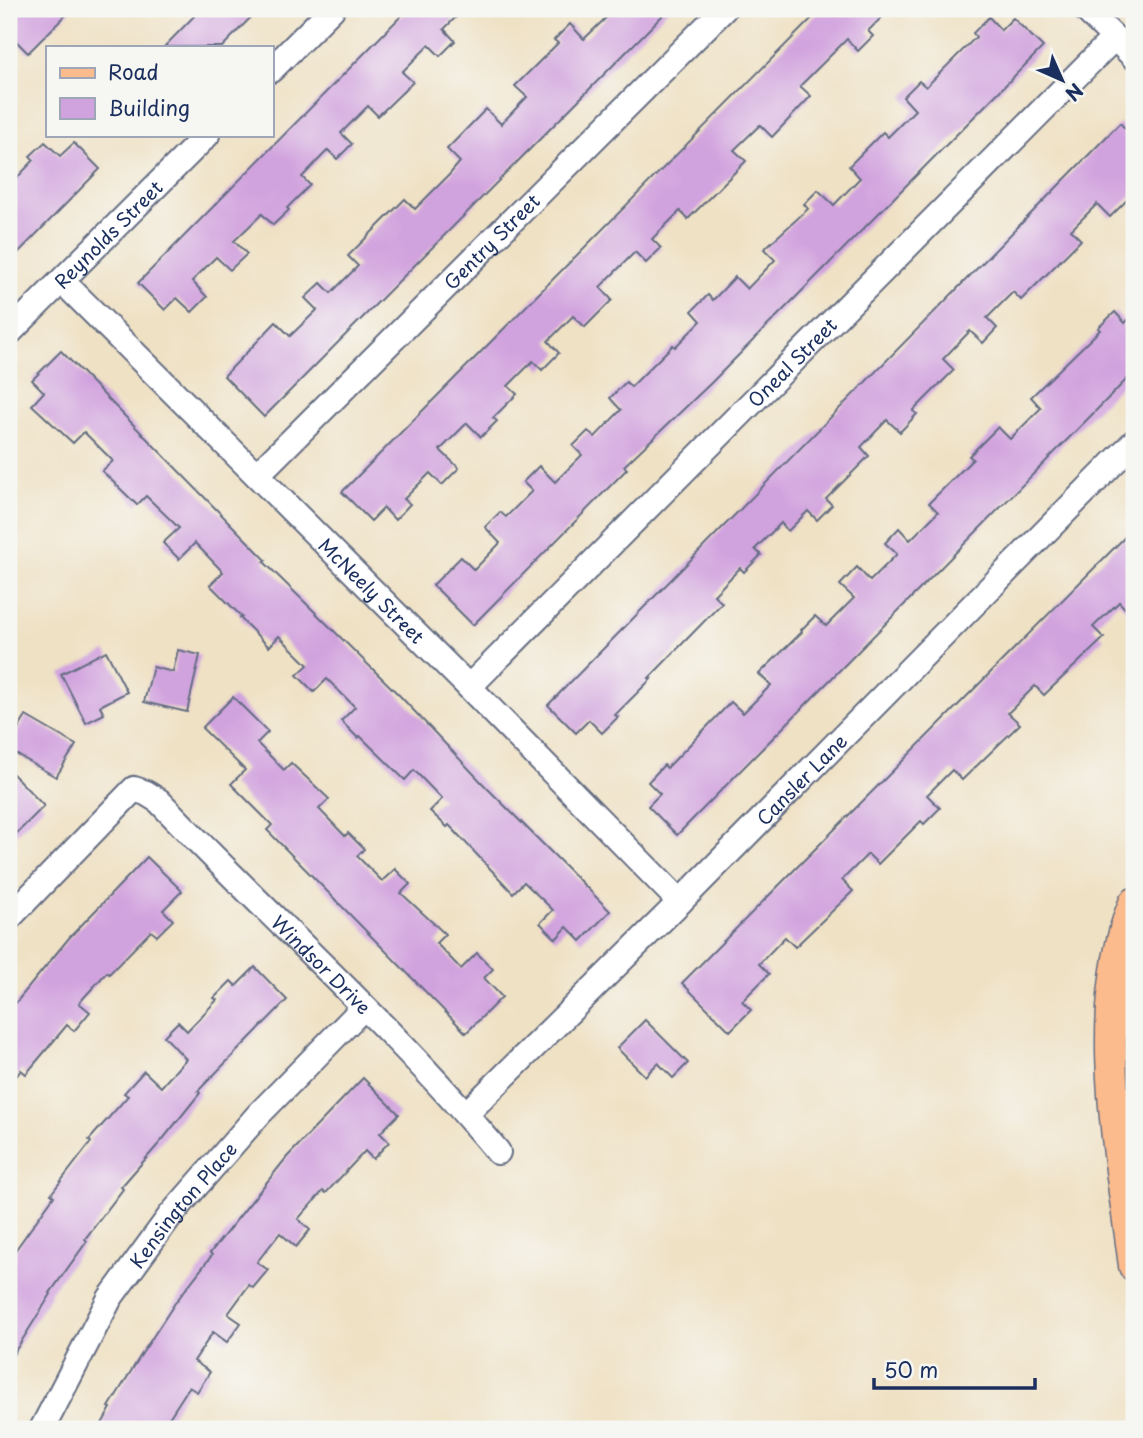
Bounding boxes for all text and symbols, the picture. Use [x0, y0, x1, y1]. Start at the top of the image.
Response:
legend [46, 46, 273, 136]
north arrow [1028, 46, 1098, 116]
text: Road [108, 55, 159, 87]
text: N [1060, 78, 1090, 108]
text: Building [108, 91, 190, 123]
street label: Reynolds Street [48, 173, 169, 294]
street label: Gentry Street [437, 187, 546, 296]
street label: Oneal Street [741, 311, 843, 413]
street label: McNeely Street [313, 531, 432, 650]
street label: Cansler Lane [750, 727, 853, 831]
street label: Windsor Drive [265, 908, 378, 1020]
street label: Kensington Place [123, 1135, 243, 1274]
scale bar [874, 1347, 1034, 1391]
text: 50 m [884, 1353, 938, 1385]

